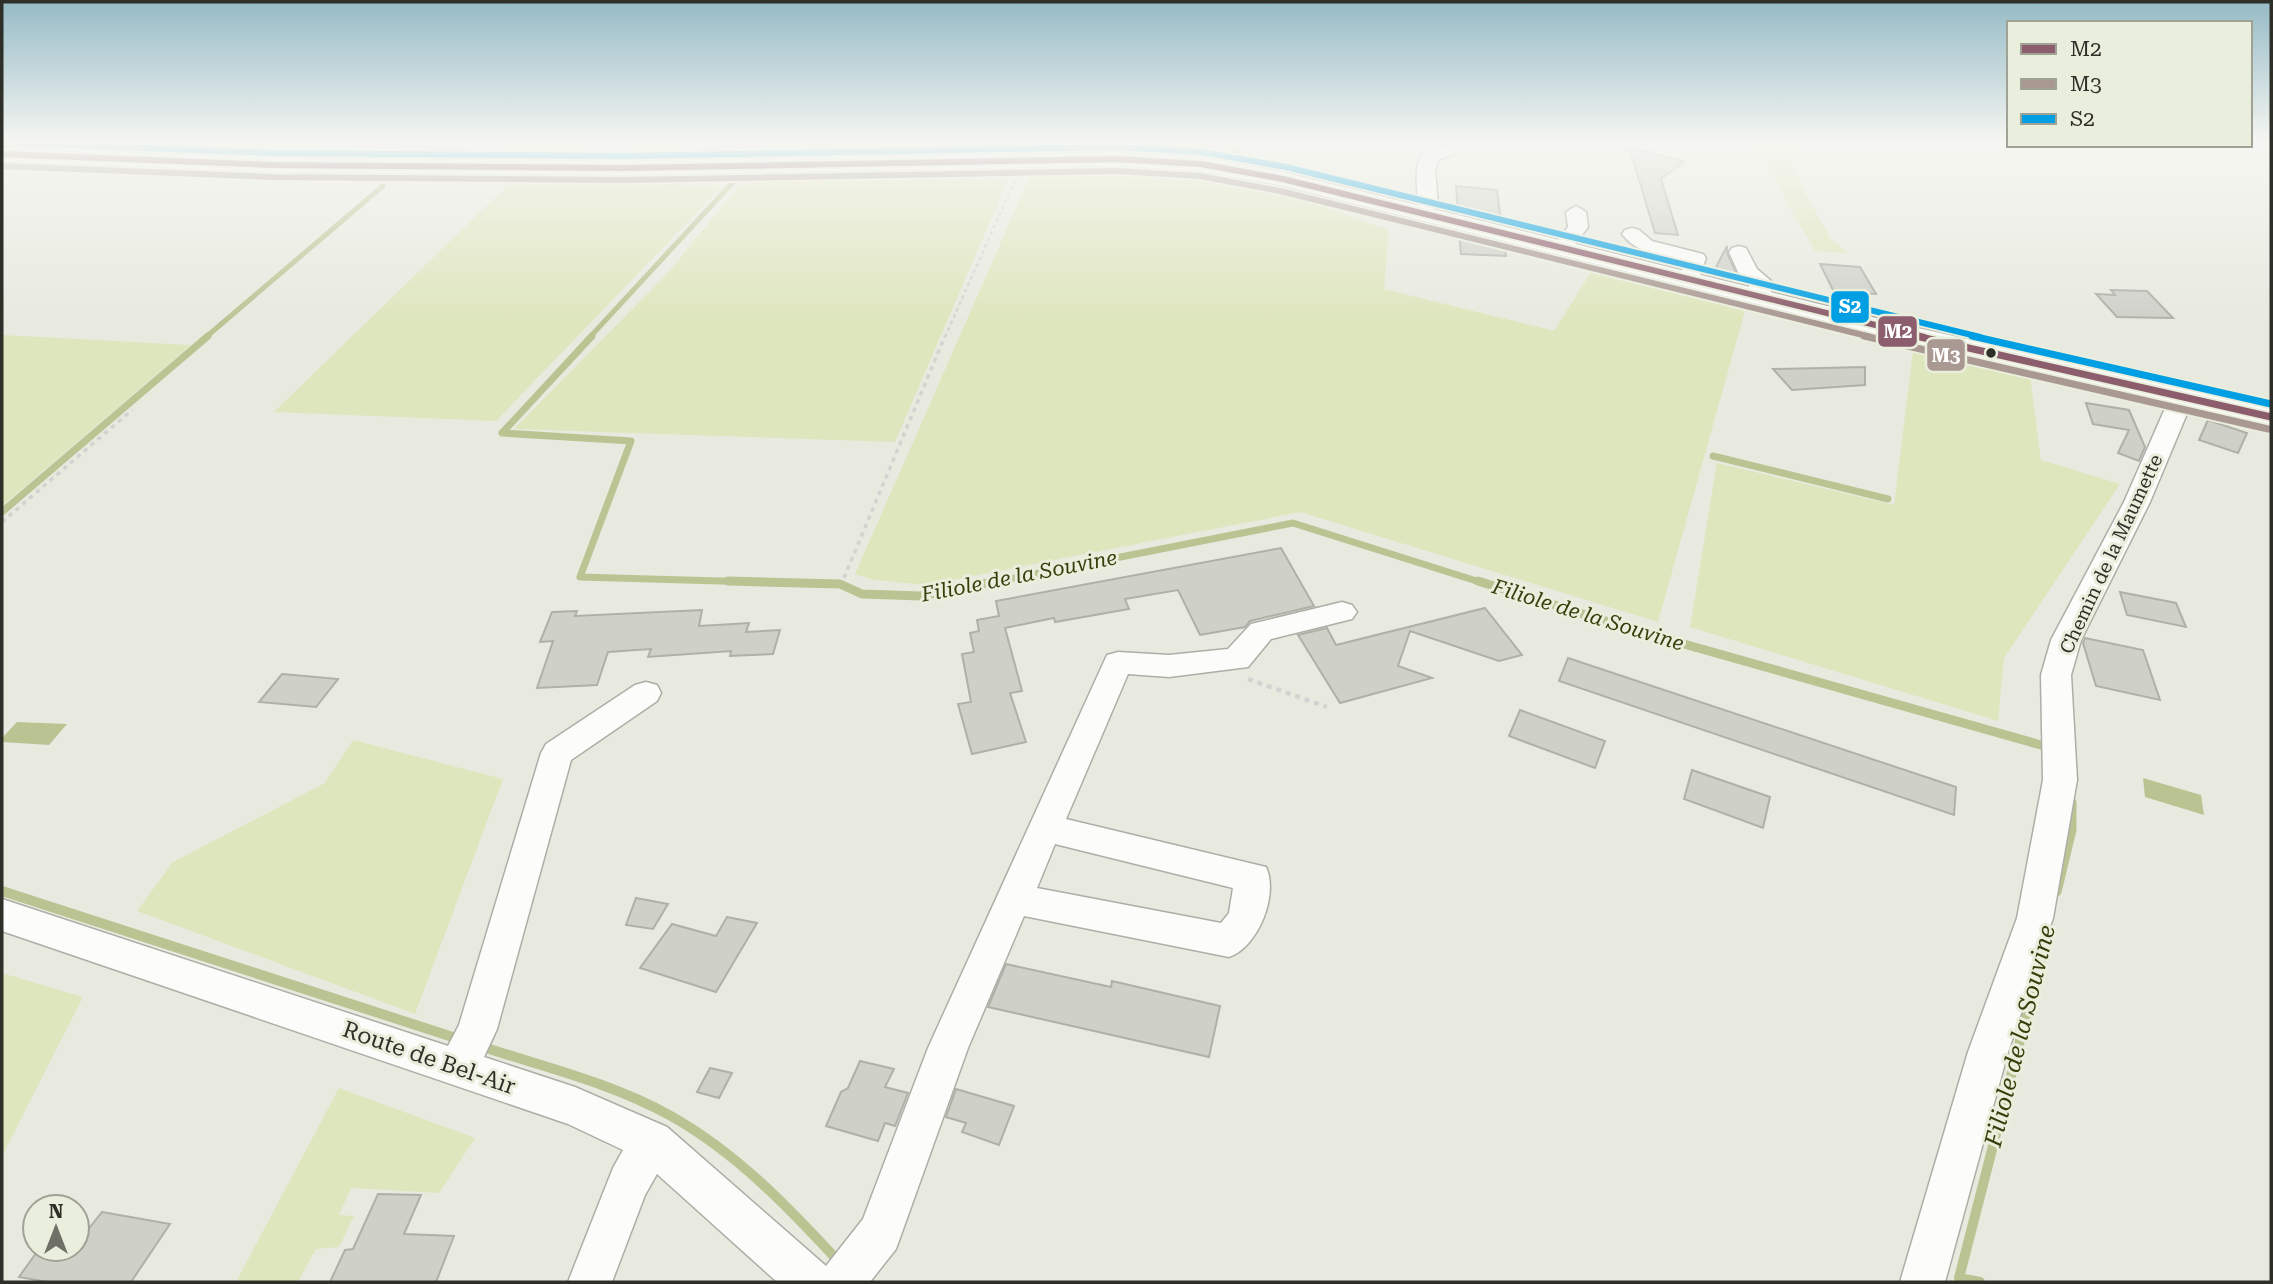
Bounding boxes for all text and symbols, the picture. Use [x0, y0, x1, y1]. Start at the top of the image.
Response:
legend [2007, 21, 2252, 147]
text: M2 [2070, 37, 2102, 61]
text: M3 [2070, 72, 2102, 96]
text: S2 [2070, 107, 2095, 131]
line badge: S2 [1830, 290, 1870, 324]
text: S2 [1839, 295, 1861, 318]
line badge: M2 [1877, 315, 1918, 348]
text: M2 [1884, 320, 1913, 343]
line badge: M3 [1926, 338, 1966, 372]
text: M3 [1932, 344, 1961, 367]
unlabelled marker [1984, 346, 1998, 360]
street label: Chemin de la Maumette [2055, 451, 2167, 657]
water label: Filiole de la Souvine [918, 545, 1119, 607]
water label: Filiole de la Souvine [1488, 574, 1687, 656]
water label: Filiole de la Souvine [1979, 922, 2061, 1151]
street label: Route de Bel-Air [339, 1016, 519, 1100]
north arrow [21, 1193, 91, 1263]
text: N [49, 1200, 64, 1223]

